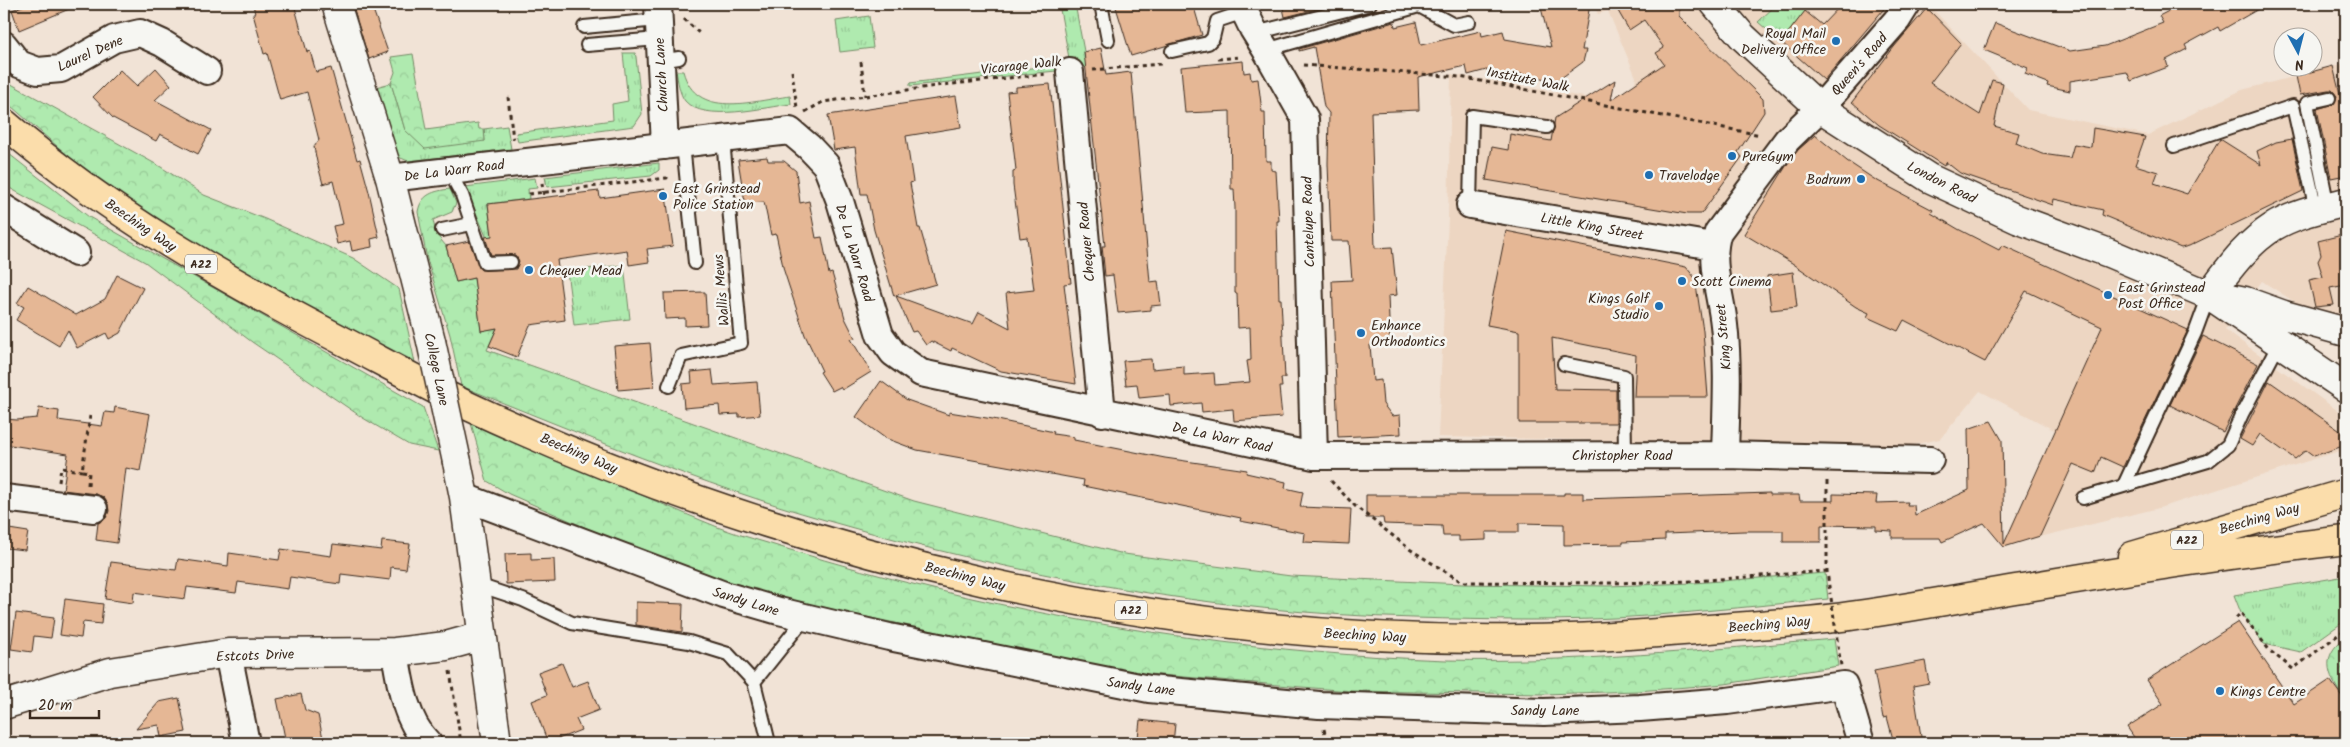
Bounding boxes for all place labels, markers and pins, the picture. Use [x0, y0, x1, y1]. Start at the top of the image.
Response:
place label: Royal Mail Delivery Office [1741, 23, 1827, 61]
marker: Royal Mail Delivery Office [1830, 35, 1842, 47]
place label: PureGym [1742, 146, 1794, 168]
marker: PureGym [1726, 150, 1738, 162]
place label: Travelodge [1659, 165, 1720, 187]
marker: Travelodge [1643, 169, 1655, 181]
place label: Bodrum [1806, 169, 1851, 191]
marker: Bodrum [1855, 173, 1867, 185]
place label: East Grinstead Police Station [673, 178, 761, 216]
marker: East Grinstead Police Station [657, 190, 669, 202]
place label: Chequer Mead [539, 260, 623, 282]
marker: Chequer Mead [523, 264, 535, 276]
place label: Scott Cinema [1692, 271, 1772, 293]
marker: Scott Cinema [1676, 275, 1688, 287]
place label: East Grinstead Post Office [2118, 277, 2206, 315]
place label: Kings Golf Studio [1588, 288, 1651, 326]
marker: East Grinstead Post Office [2102, 289, 2114, 301]
marker: Kings Golf Studio [1653, 300, 1665, 312]
place label: Enhance Orthodontics [1371, 315, 1445, 353]
marker: Enhance Orthodontics [1355, 327, 1367, 339]
place label: Kings Centre [2230, 681, 2306, 703]
marker: Kings Centre [2214, 685, 2226, 697]

